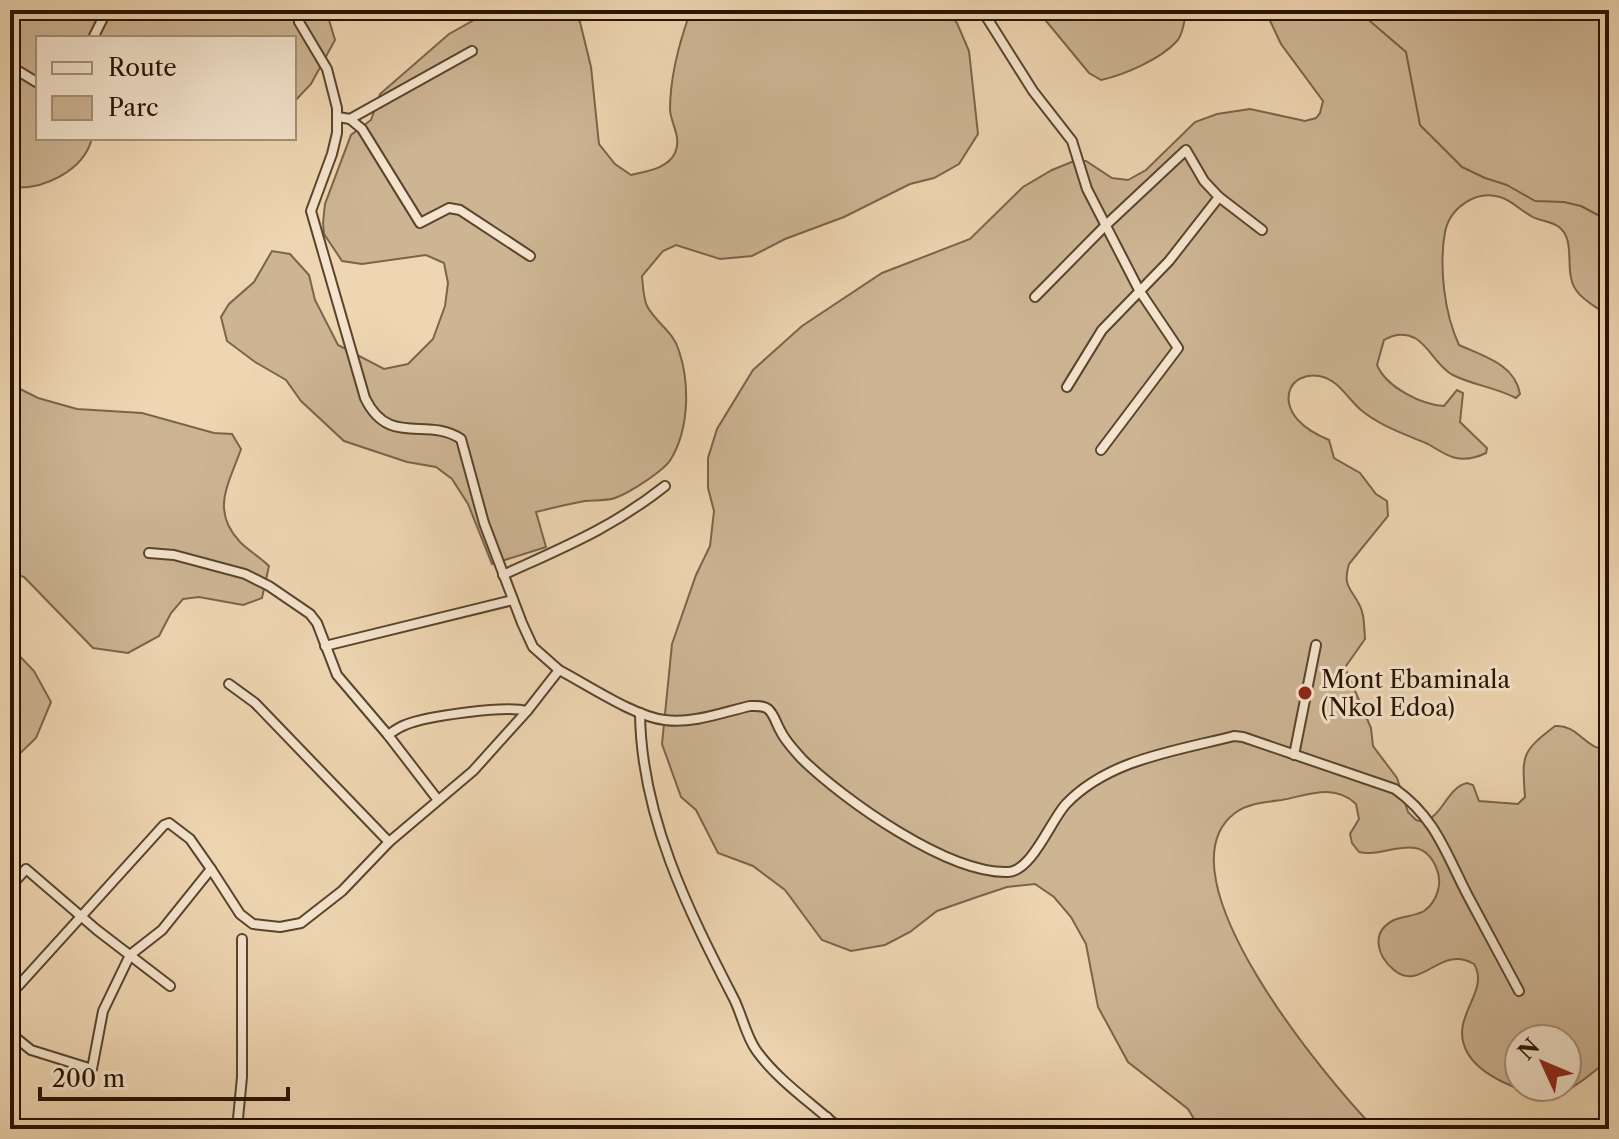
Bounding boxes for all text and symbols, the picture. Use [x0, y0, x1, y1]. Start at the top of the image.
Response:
legend [36, 36, 296, 140]
text: Route [108, 53, 177, 82]
text: Parc [108, 93, 159, 122]
place label: Mont Ebaminala (Nkol Edoa) [1321, 665, 1510, 722]
marker: Mont Ebaminala (Nkol Edoa) [1296, 684, 1314, 702]
north arrow [1503, 1023, 1583, 1103]
text: N [1513, 1033, 1545, 1066]
scale bar [40, 1051, 288, 1101]
text: 200 m [52, 1064, 125, 1093]

